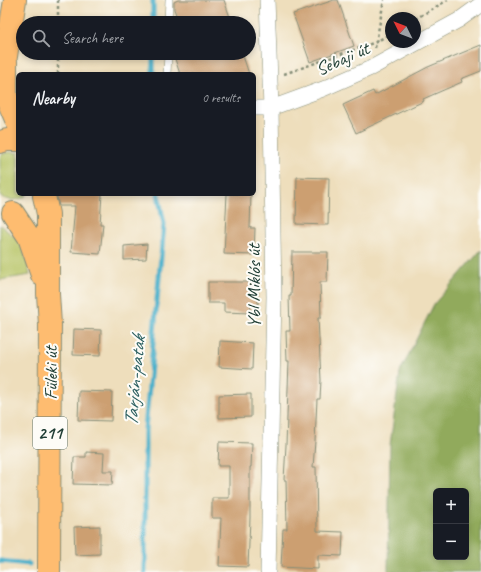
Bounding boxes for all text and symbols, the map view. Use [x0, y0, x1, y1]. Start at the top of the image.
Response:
north arrow [385, 12, 421, 48]
search box [16, 16, 256, 60]
icon: search [30, 27, 52, 49]
text: Search here [62, 29, 123, 48]
street label: Sebaji út [312, 36, 375, 81]
text: Nearby [32, 88, 75, 109]
text: 0 results [202, 90, 240, 106]
street label: Ybl Miklós út [242, 242, 266, 328]
water label: Tarján-patak [118, 332, 151, 427]
street label: Füleki út [39, 345, 63, 400]
road number: 211 [33, 417, 67, 449]
map controls [433, 488, 469, 560]
button: + [433, 488, 469, 524]
button: − [433, 524, 469, 560]

